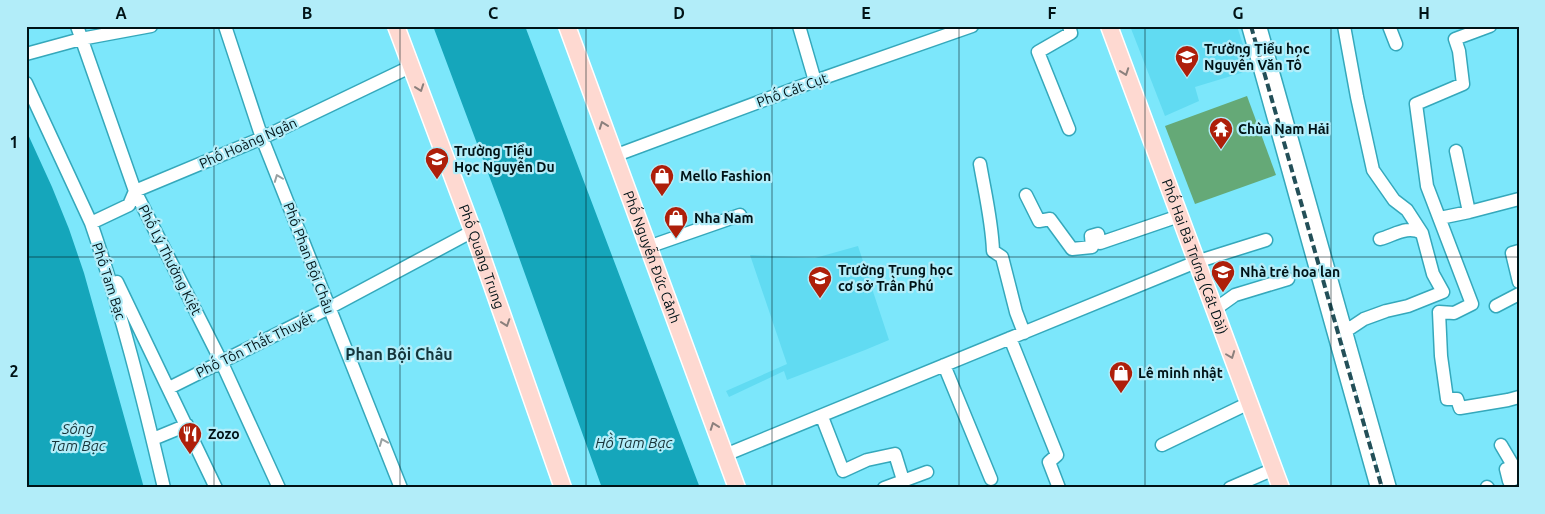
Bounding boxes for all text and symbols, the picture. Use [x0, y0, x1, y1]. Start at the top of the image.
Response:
text: A [115, 4, 127, 22]
text: B [302, 4, 312, 22]
text: C [488, 4, 498, 22]
text: D [673, 4, 685, 22]
text: E [861, 4, 871, 22]
text: F [1048, 4, 1057, 22]
text: G [1232, 4, 1244, 22]
text: H [1418, 4, 1430, 22]
place label: Trường Tiểu học Nguyễn Văn Tố [1204, 41, 1310, 73]
school or university icon: Trường Tiểu học Nguyễn Văn Tố [1174, 44, 1200, 78]
street label: Phố Cát Cụt [754, 67, 830, 110]
one-way arrow [1119, 67, 1129, 76]
one-way arrow [414, 83, 424, 92]
street label: Phố Hoàng Ngân [196, 112, 299, 172]
temple icon: Chùa Nam Hải [1208, 116, 1234, 150]
place label: Chùa Nam Hải [1238, 121, 1330, 137]
one-way arrow [599, 122, 609, 130]
text: 1 [9, 133, 19, 151]
place label: Trường Tiểu Học Nguyễn Du [454, 143, 555, 175]
school or university icon: Trường Tiểu Học Nguyễn Du [424, 146, 450, 180]
shop icon: Mello Fashion [649, 163, 675, 197]
place label: Mello Fashion [680, 168, 771, 184]
one-way arrow [273, 174, 283, 182]
street label: Phố Hai Bà Trưng (Cát Dài) [1159, 177, 1231, 336]
street label: Phố Nguyễn Đức Cảnh [620, 188, 684, 325]
street label: Phố Phan Bội Châu [280, 199, 340, 316]
street label: Phố Lý Thường Kiệt [135, 201, 207, 318]
street label: Phố Quang Trung [456, 202, 508, 311]
shop icon: Nha Nam [663, 205, 689, 239]
place label: Nha Nam [694, 210, 754, 226]
street label: Phố Tam Bạc [89, 240, 131, 322]
school or university icon: Nhà trẻ hoa lan [1210, 259, 1236, 293]
place label: Trường Trung học cơ sở Trần Phú [838, 262, 953, 294]
place label: Nhà trẻ hoa lan [1240, 264, 1340, 280]
school or university icon: Trường Trung học cơ sở Trần Phú [807, 265, 833, 299]
street label: Phố Tôn Thất Thuyết [192, 307, 317, 381]
one-way arrow [500, 318, 510, 327]
district label: Phan Bội Châu [345, 345, 453, 363]
one-way arrow [1225, 351, 1235, 359]
shop icon: Lê minh nhật [1108, 360, 1134, 394]
text: 2 [9, 362, 19, 380]
place label: Lê minh nhật [1138, 365, 1223, 381]
water label: Sông Tam Bạc [50, 420, 106, 454]
restaurant icon: Zozo [177, 421, 203, 455]
one-way arrow [710, 422, 720, 430]
place label: Zozo [208, 426, 240, 442]
water label: Hồ Tam Bạc [595, 432, 673, 451]
one-way arrow [378, 439, 388, 447]

